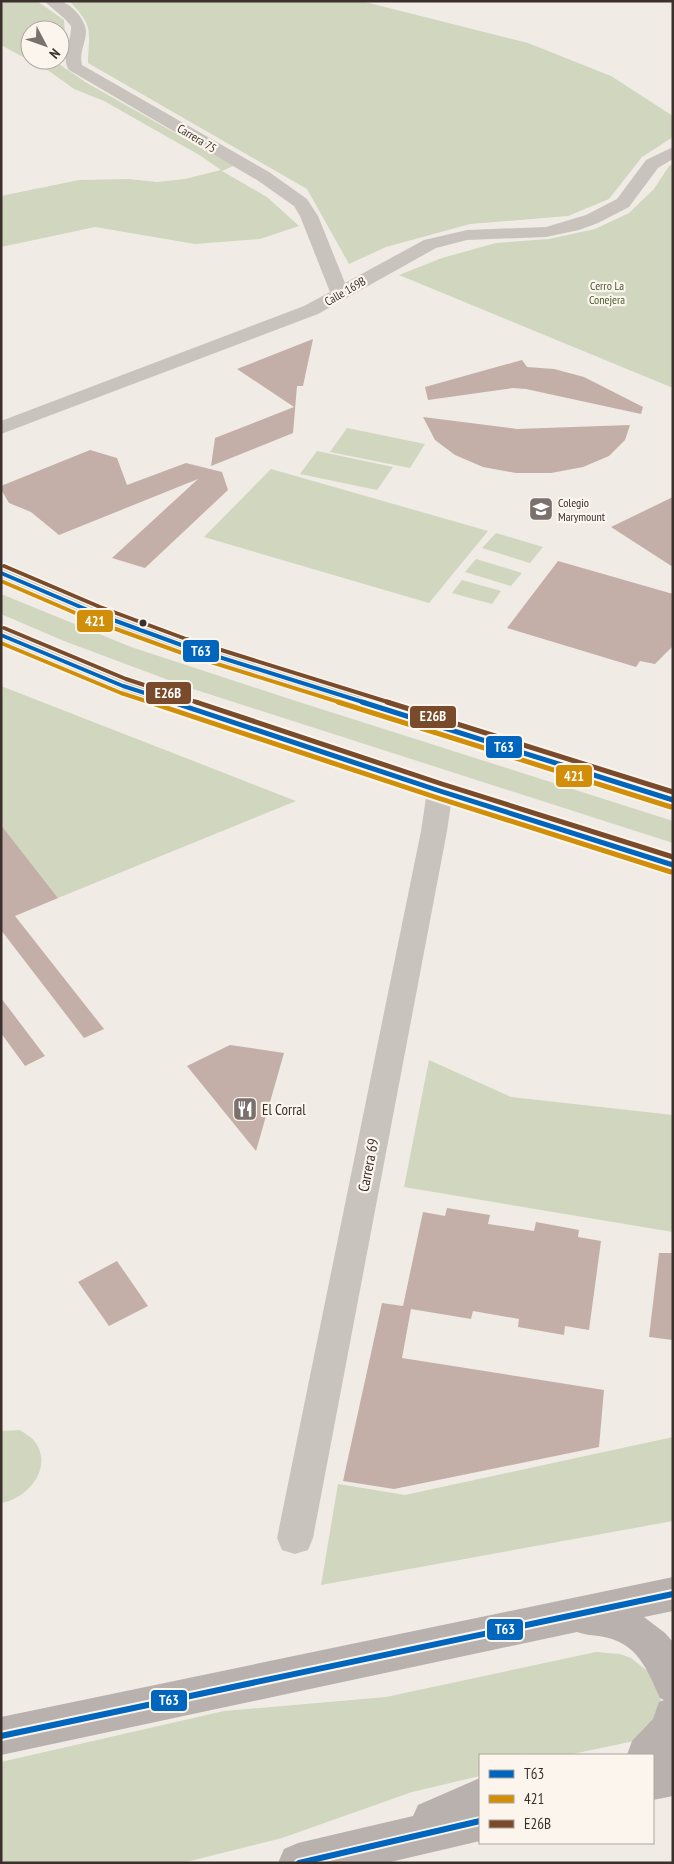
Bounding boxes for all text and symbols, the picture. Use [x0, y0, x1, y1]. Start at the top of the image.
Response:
north arrow [20, 20, 70, 70]
text: N [46, 45, 64, 62]
street label: Carrera 75 [175, 120, 219, 156]
street label: Calle 169B [322, 273, 369, 309]
park label: Cerro La Conejera [589, 278, 625, 307]
place label: Colegio Marymount [558, 495, 606, 524]
school or university icon: Colegio Marymount [528, 496, 554, 522]
line badge: 421 [76, 609, 114, 633]
text: 421 [85, 612, 105, 630]
unlabelled marker [138, 618, 148, 628]
line badge: T63 [182, 639, 220, 663]
text: T63 [191, 642, 211, 660]
line badge: E26B [145, 681, 192, 705]
text: E26B [155, 684, 181, 702]
line badge: E26B [409, 705, 457, 729]
text: E26B [420, 707, 446, 725]
line badge: T63 [485, 735, 523, 759]
text: T63 [494, 738, 514, 756]
line badge: 421 [555, 764, 593, 788]
text: 421 [564, 767, 584, 785]
restaurant icon: El Corral [232, 1096, 258, 1122]
place label: El Corral [262, 1100, 306, 1119]
street label: Carrera 69 [354, 1137, 382, 1193]
line badge: T63 [486, 1618, 524, 1641]
text: T63 [495, 1620, 515, 1638]
line badge: T63 [150, 1689, 188, 1712]
text: T63 [159, 1691, 179, 1709]
legend [479, 1754, 654, 1844]
text: T63 [524, 1764, 544, 1783]
text: 421 [524, 1789, 544, 1808]
text: E26B [524, 1814, 551, 1833]

